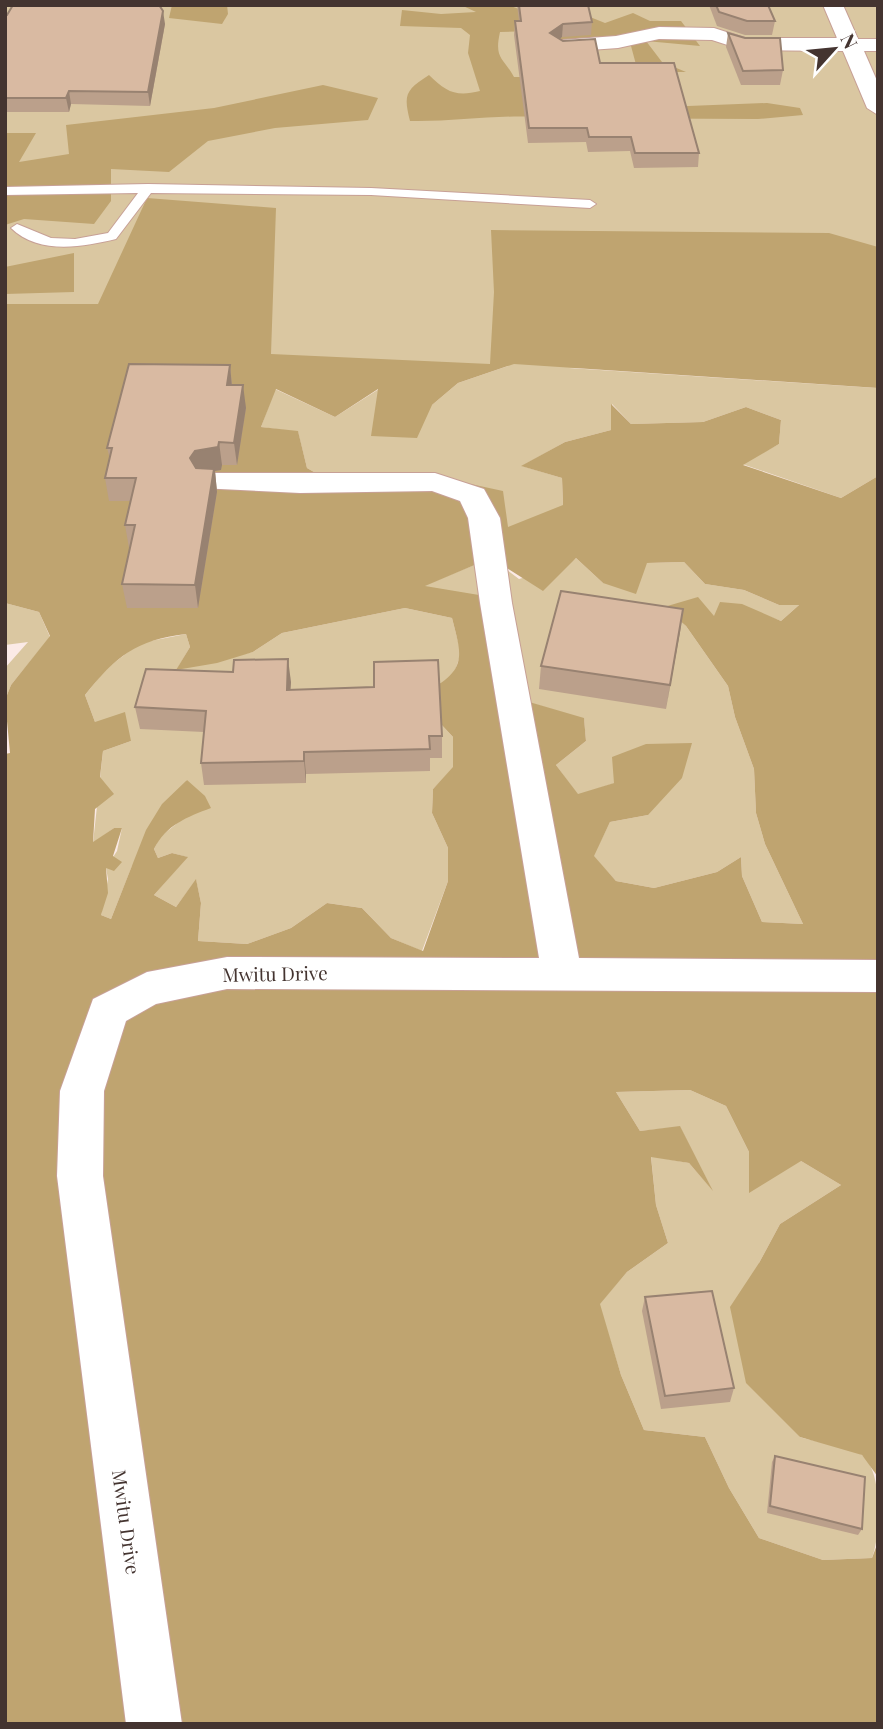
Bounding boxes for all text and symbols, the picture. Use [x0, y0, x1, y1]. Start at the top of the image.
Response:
north arrow [799, 14, 869, 84]
text: N [835, 29, 865, 53]
street label: Mwitu Drive [222, 959, 328, 987]
street label: Mwitu Drive [107, 1468, 147, 1576]

